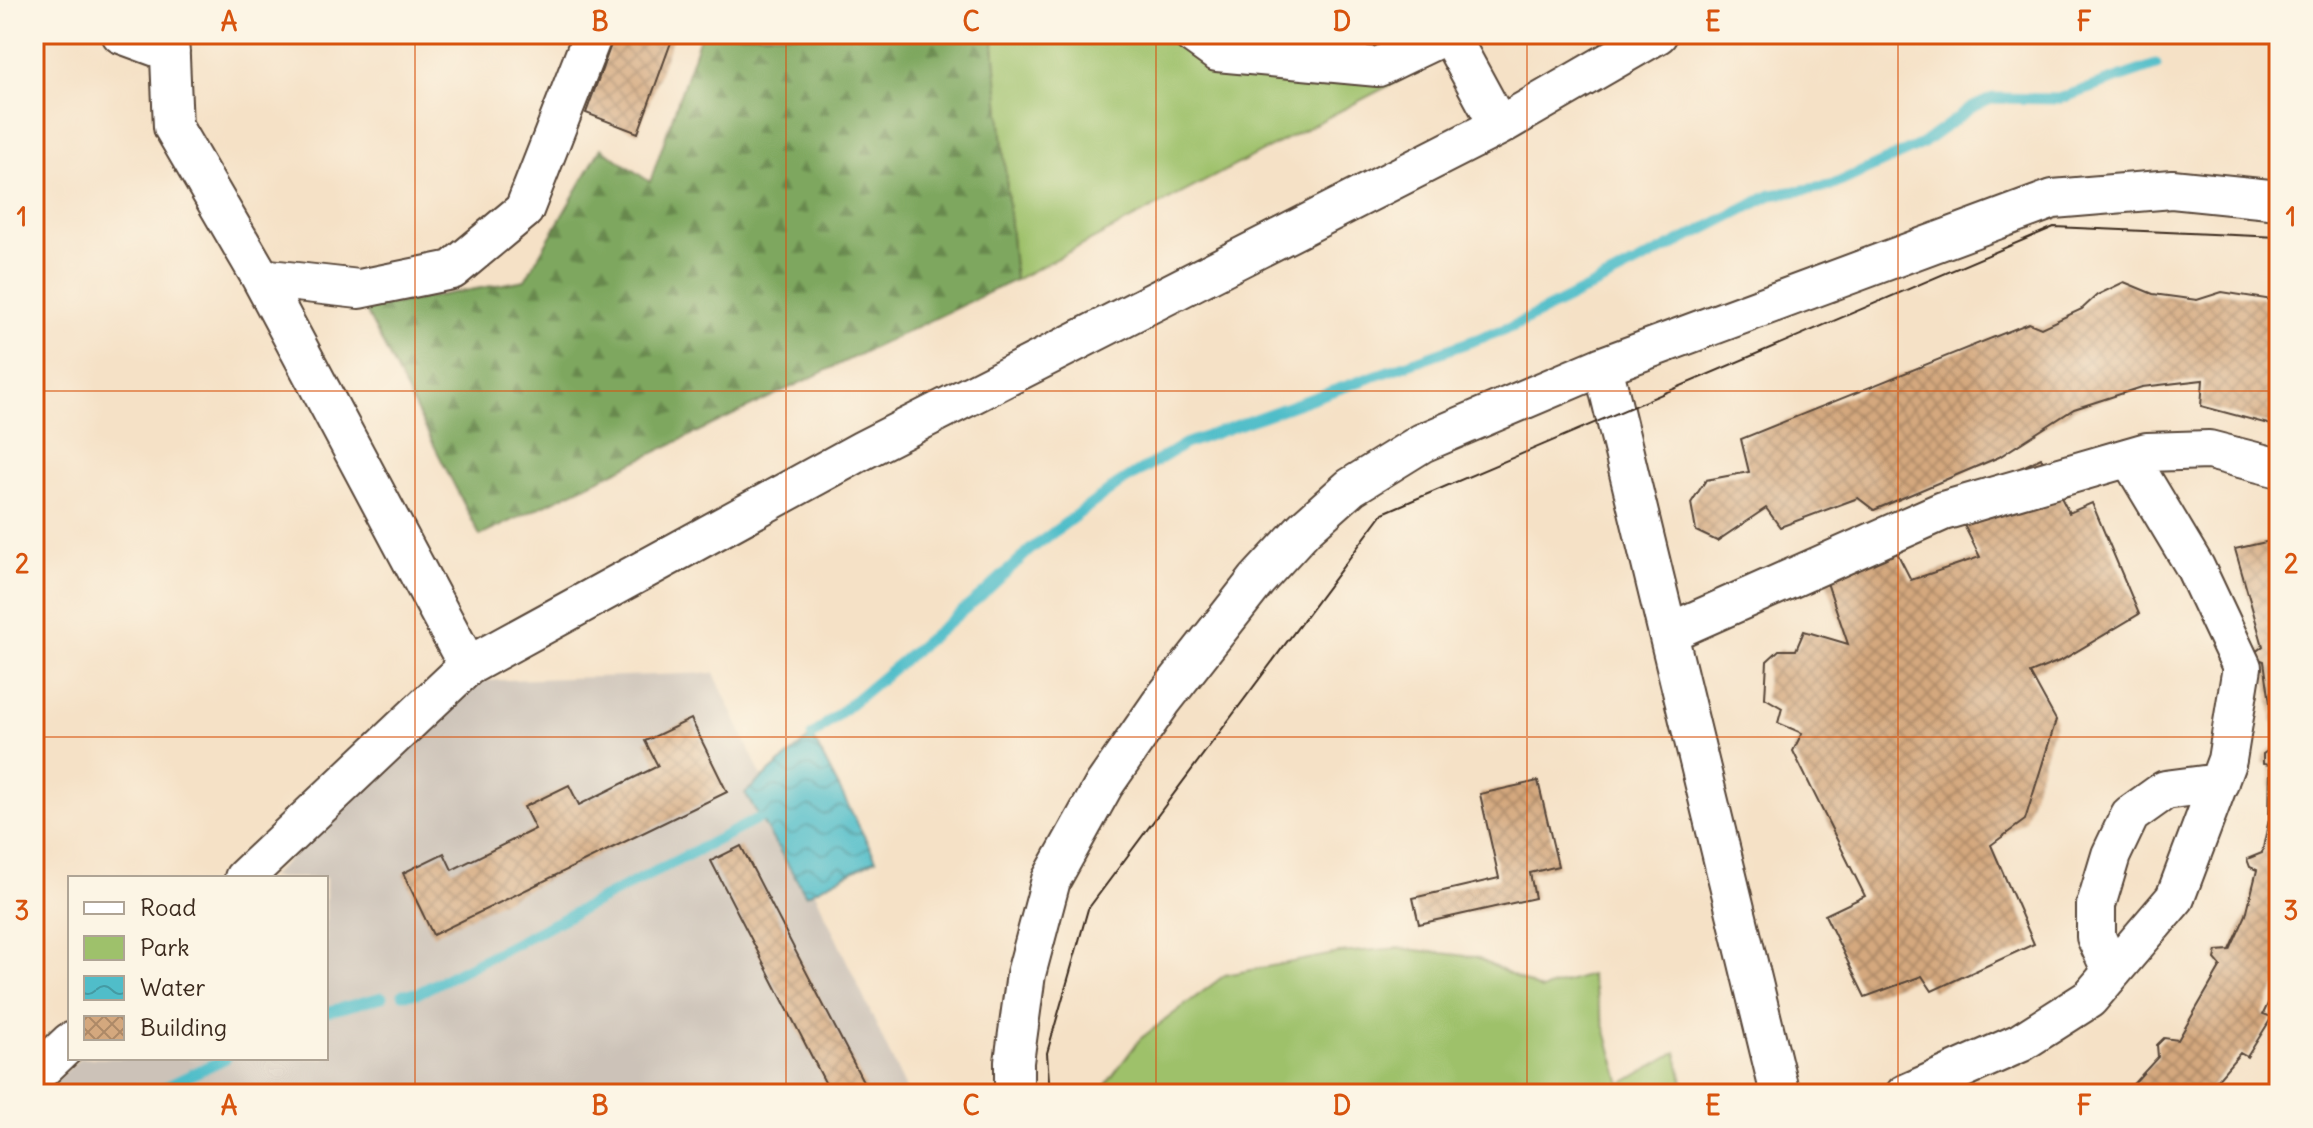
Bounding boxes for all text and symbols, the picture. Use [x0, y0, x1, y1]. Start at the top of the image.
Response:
text: A [221, 5, 238, 38]
text: B [591, 5, 609, 38]
text: C [962, 5, 980, 38]
text: D [1333, 5, 1351, 38]
text: E [1705, 5, 1721, 38]
text: F [2077, 5, 2092, 38]
text: 1 [17, 200, 27, 233]
text: 1 [2286, 200, 2296, 233]
text: 2 [15, 547, 29, 580]
text: 2 [2284, 547, 2298, 580]
legend [68, 876, 328, 1060]
text: Road [140, 892, 196, 922]
text: 3 [15, 894, 29, 927]
text: 3 [2284, 894, 2298, 927]
text: Park [140, 932, 190, 962]
text: Water [140, 972, 205, 1002]
text: Building [140, 1012, 227, 1042]
text: A [221, 1089, 238, 1122]
text: B [591, 1089, 609, 1122]
text: C [962, 1089, 980, 1122]
text: D [1333, 1089, 1351, 1122]
text: E [1705, 1089, 1721, 1122]
text: F [2077, 1089, 2092, 1122]

